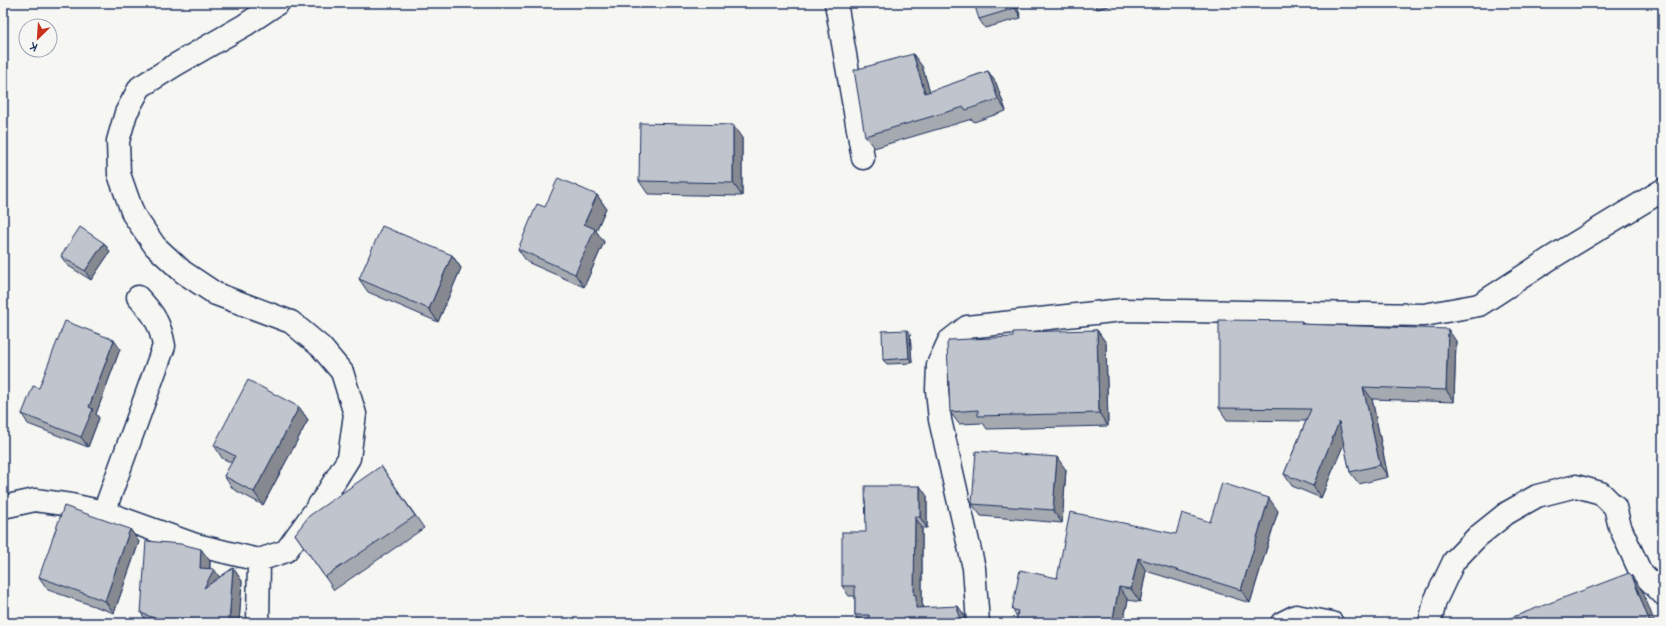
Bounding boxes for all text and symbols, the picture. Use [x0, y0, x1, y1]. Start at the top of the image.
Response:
north arrow [18, 18, 58, 58]
text: K [28, 39, 40, 54]

